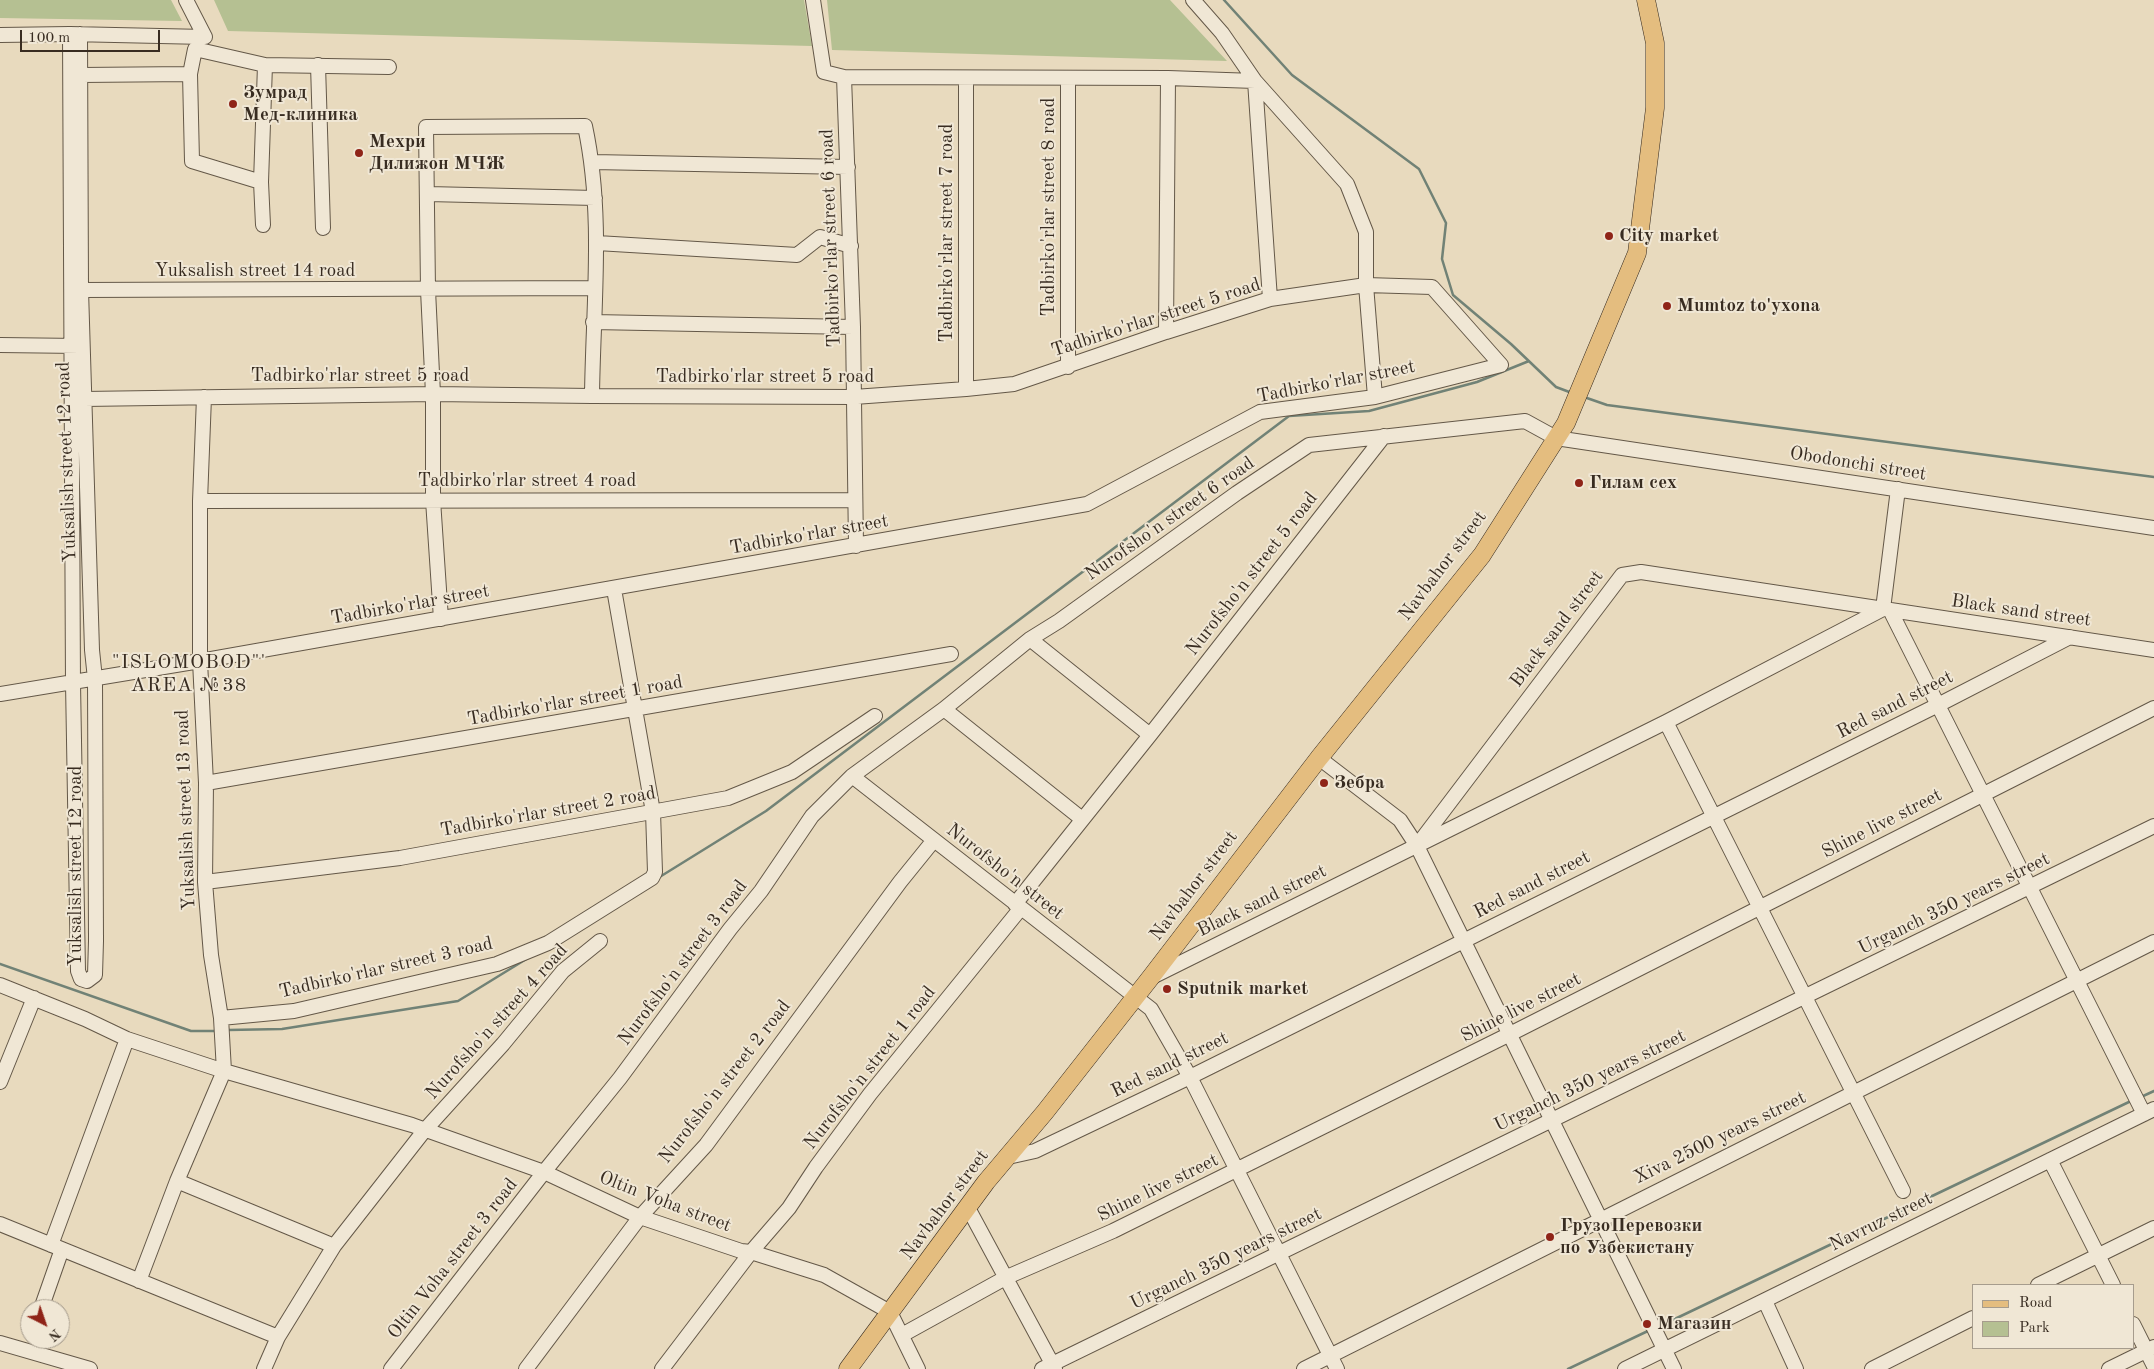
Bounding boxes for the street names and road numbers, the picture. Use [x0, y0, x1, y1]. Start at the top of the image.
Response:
street label: Tadbirko'rlar street 8 road [1038, 98, 1060, 316]
street label: Tadbirko'rlar street 7 road [936, 124, 958, 342]
street label: Tadbirko'rlar street 6 road [816, 128, 846, 348]
street label: Yuksalish street 14 road [154, 260, 356, 282]
street label: Tadbirko'rlar street 5 road [1048, 273, 1264, 363]
street label: Tadbirko'rlar street [1255, 355, 1417, 409]
street label: Yuksalish street 12 road [52, 361, 82, 563]
street label: Tadbirko'rlar street 5 road [251, 365, 469, 387]
street label: Tadbirko'rlar street 5 road [656, 366, 874, 388]
street label: Obodonchi street [1788, 442, 1928, 486]
street label: Nurofsho'n street 6 road [1081, 452, 1259, 586]
street label: Tadbirko'rlar street 4 road [418, 470, 636, 492]
street label: Nurofsho'n street 5 road [1181, 488, 1323, 660]
street label: Navbahor street [1394, 506, 1492, 626]
street label: Tadbirko'rlar street [728, 510, 890, 560]
street label: Black sand street [1505, 566, 1609, 692]
street label: Tadbirko'rlar street [329, 580, 491, 630]
street label: Black sand street [1950, 590, 2092, 632]
street label: Red sand street [1833, 666, 1957, 744]
street label: Tadbirko'rlar street 1 road [465, 671, 685, 731]
street label: Yuksalish street 13 road [171, 709, 201, 911]
street label: Yuksalish street 12 road [65, 765, 87, 967]
street label: Tadbirko'rlar street 2 road [438, 782, 658, 842]
street label: Shine live street [1818, 784, 1946, 864]
street label: Nurofsho'n street [942, 819, 1068, 925]
street label: Navbahor street [1145, 826, 1243, 946]
street label: Red sand street [1470, 846, 1594, 924]
street label: Urganch 350 years street [1854, 848, 2054, 960]
street label: Black sand street [1194, 860, 1330, 942]
street label: Nurofsho'n street 3 road [613, 876, 753, 1050]
street label: Tadbirko'rlar street 3 road [277, 932, 495, 1004]
street label: Nurofsho'n street 4 road [421, 940, 573, 1104]
street label: Shine live street [1457, 968, 1585, 1048]
street label: Nurofsho'n street 1 road [799, 982, 941, 1154]
street label: Nurofsho'n street 2 road [654, 996, 796, 1168]
street label: Urganch 350 years street [1490, 1025, 1690, 1137]
street label: Red sand street [1108, 1027, 1232, 1103]
street label: Xiva 2500 years street [1630, 1086, 1810, 1190]
street label: Navbahor street [896, 1145, 994, 1265]
street label: Shine live street [1094, 1149, 1222, 1227]
street label: Oltin Voha street [596, 1166, 734, 1238]
street label: Oltin Voha street 3 road [383, 1174, 523, 1344]
street label: Navruz street [1826, 1187, 1936, 1257]
street label: Urganch 350 years street [1126, 1203, 1326, 1315]

